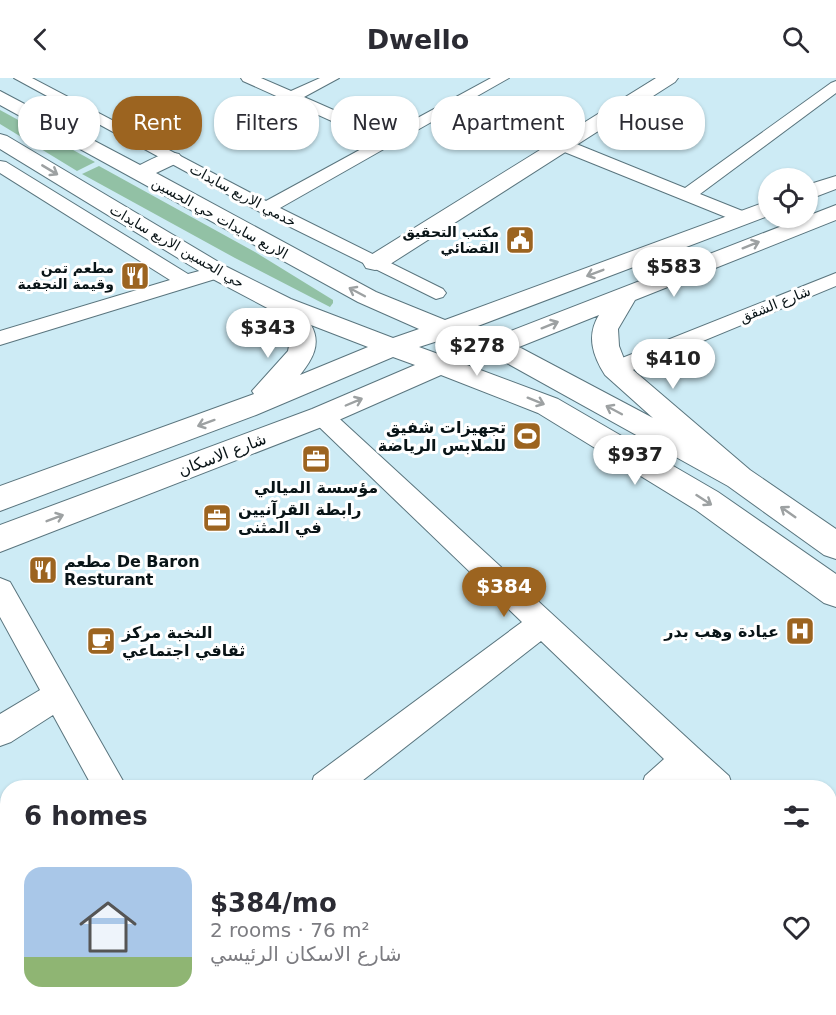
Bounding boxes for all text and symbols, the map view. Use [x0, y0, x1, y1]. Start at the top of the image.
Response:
icon: back [24, 23, 57, 56]
icon: search [779, 23, 812, 56]
text: Dwello [367, 24, 469, 55]
chip: Buy [18, 96, 100, 150]
chip: Rent [112, 96, 202, 150]
chip: Filters [214, 96, 319, 150]
chip: New [331, 96, 419, 150]
chip: Apartment [431, 96, 585, 150]
chip: House [597, 96, 705, 150]
street label: خدمي الاربع سايدات [187, 160, 299, 231]
one-way arrow [41, 165, 58, 177]
map controls [758, 168, 818, 228]
button: locate [758, 168, 818, 228]
street label: الاربع سايدات حي الحسين [149, 174, 291, 263]
street label: حي الحسين الاربع سايدات [106, 201, 247, 292]
place label: مكتب التحقيق القضائي [403, 224, 499, 257]
public building icon: مكتب التحقيق القضائي [504, 224, 536, 256]
one-way arrow [741, 239, 760, 250]
pin: $583 [638, 247, 710, 298]
text: $583 [646, 254, 702, 278]
place label: مطعم تمن وقيمة النجفية [18, 260, 114, 293]
restaurant icon: مطعم تمن وقيمة النجفية [119, 260, 151, 292]
one-way arrow [587, 269, 605, 280]
street label: شارع الشقق [737, 283, 813, 326]
one-way arrow [348, 286, 366, 297]
pin: $343 [232, 308, 304, 359]
text: $343 [240, 315, 296, 339]
one-way arrow [541, 319, 559, 330]
pin: $278 [441, 326, 513, 377]
text: $278 [449, 333, 505, 357]
pin: $410 [637, 339, 709, 390]
text: $410 [645, 346, 701, 370]
one-way arrow [344, 396, 362, 407]
one-way arrow [527, 396, 545, 407]
one-way arrow [606, 404, 623, 416]
one-way arrow [197, 418, 215, 429]
place label: تجهيزات شفيق للملابس الرياضة [378, 418, 506, 455]
sports icon: تجهيزات شفيق للملابس الرياضة [511, 420, 543, 452]
street label: شارع الاسكان [175, 429, 269, 481]
pin: $937 [599, 435, 671, 486]
text: $937 [607, 442, 663, 466]
office icon: مؤسسة الميالي [300, 443, 332, 475]
place label: مؤسسة الميالي [254, 478, 378, 498]
one-way arrow [695, 494, 712, 506]
place label: رابطة القرآنيين في المثنى [238, 499, 361, 538]
office icon: رابطة القرآنيين في المثنى [201, 502, 233, 534]
one-way arrow [781, 506, 797, 519]
one-way arrow [45, 512, 63, 523]
place label: مطعم De Baron Resturant [64, 552, 200, 589]
restaurant icon: مطعم De Baron Resturant [27, 554, 59, 586]
pin: $384 [468, 567, 540, 618]
text: $384 [476, 574, 532, 598]
hospital icon: عيادة وهب بدر [784, 615, 816, 647]
place label: عيادة وهب بدر [663, 622, 779, 641]
place label: النخبة مركز ثقافي اجتماعي [121, 623, 245, 661]
cafe icon: النخبة مركز ثقافي اجتماعي [85, 625, 117, 657]
icon: filters [780, 800, 813, 833]
text: 6 homes [24, 801, 148, 831]
text: $384/mo [210, 888, 337, 918]
icon: home [72, 891, 144, 963]
icon: heart [780, 911, 813, 944]
text: 2 rooms · 76 m² [210, 918, 370, 942]
text: شارع الاسكان الرئيسي [210, 942, 402, 966]

